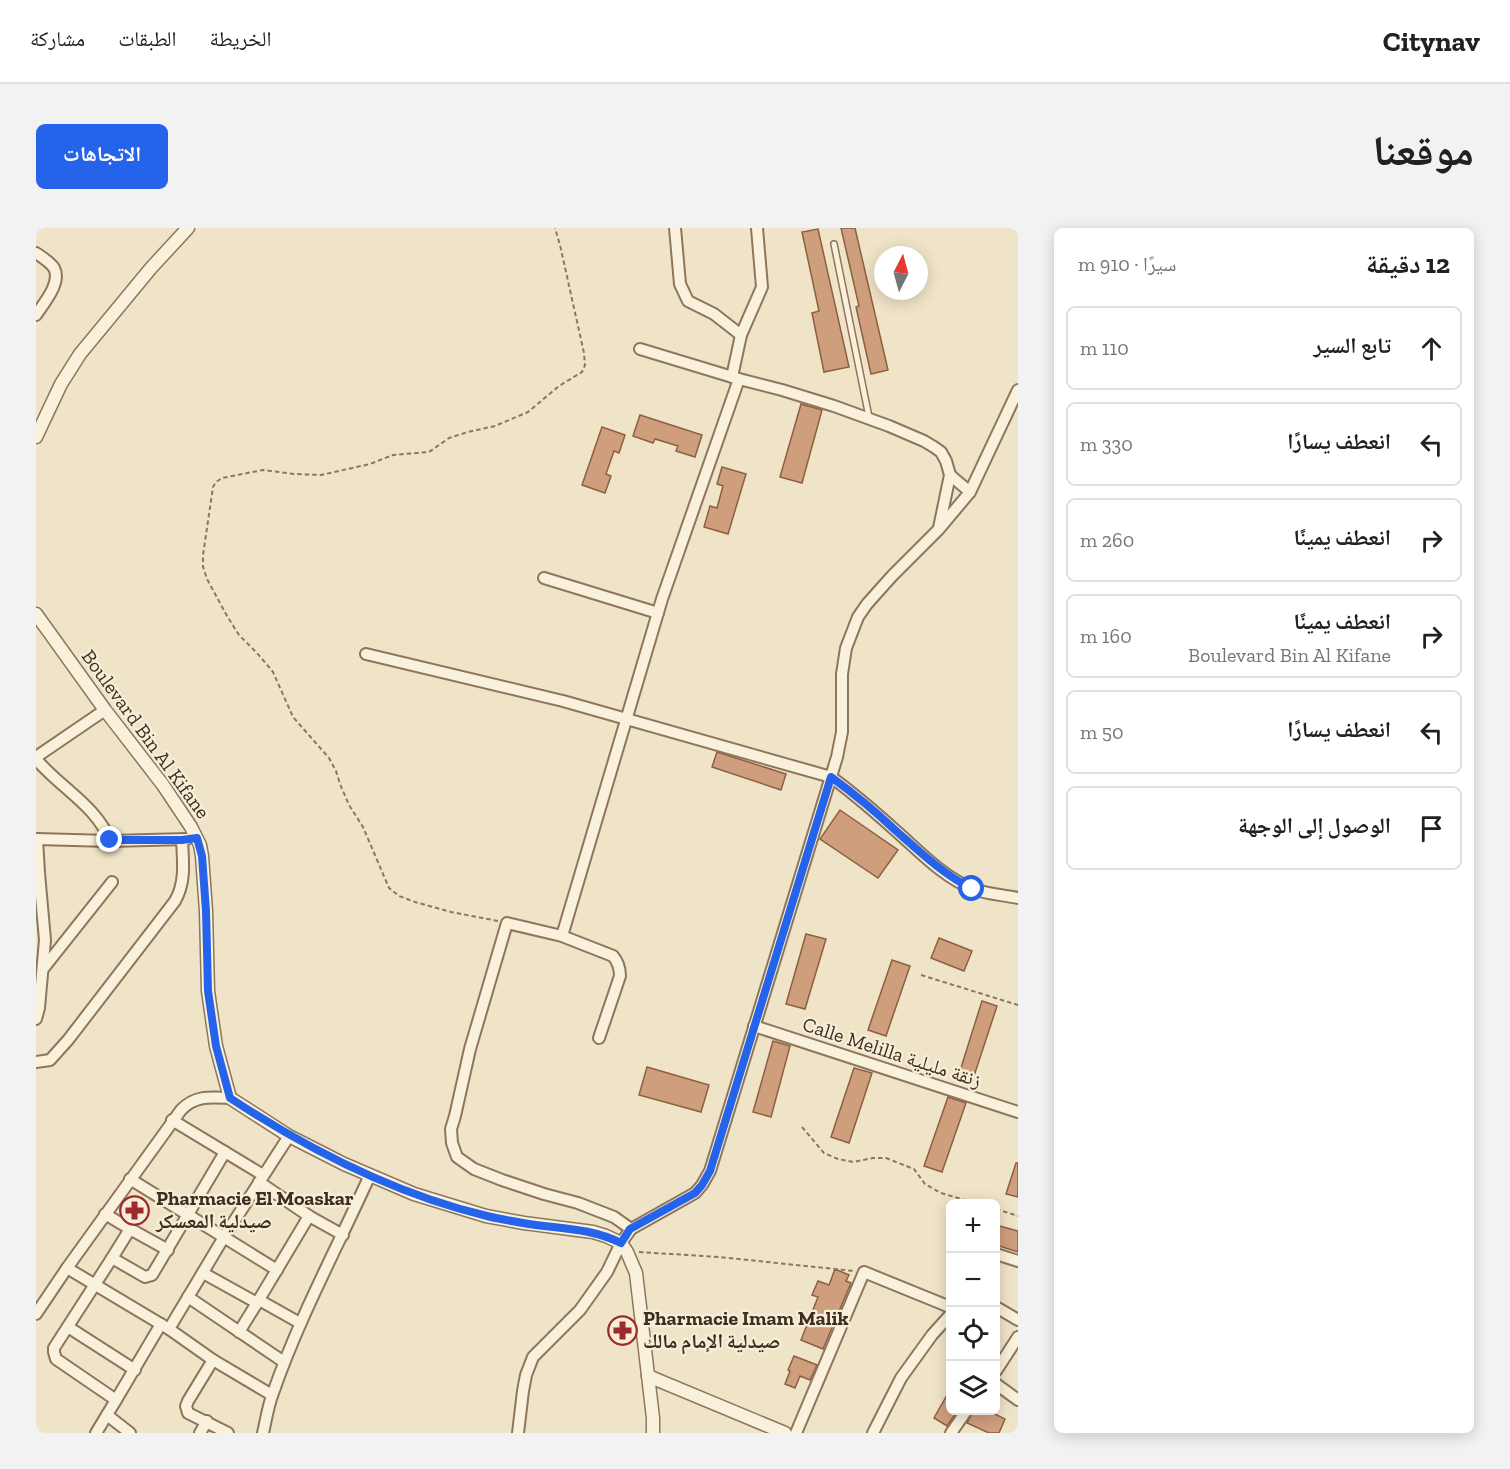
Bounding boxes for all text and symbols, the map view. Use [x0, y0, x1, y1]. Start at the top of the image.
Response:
text: Citynav [1383, 25, 1480, 58]
text: مشاركة [30, 26, 85, 51]
text: الطبقات [118, 26, 177, 51]
text: الخريطة [210, 26, 271, 51]
button: الاتجاهات [36, 124, 168, 189]
text: موقعنا [1373, 125, 1474, 176]
north arrow [874, 246, 928, 300]
text: 12 دقيقة [1366, 248, 1450, 280]
text: سيرًا · 910 m [1078, 252, 1176, 276]
text: تابع السير [1313, 332, 1391, 359]
icon: ahead [1415, 332, 1448, 365]
text: 110 m [1080, 336, 1129, 360]
text: انعطف يسارًا [1287, 428, 1391, 455]
icon: left [1415, 428, 1448, 461]
text: 330 m [1080, 432, 1133, 456]
text: انعطف يمينًا [1294, 524, 1391, 551]
icon: right [1415, 524, 1448, 557]
text: 260 m [1080, 528, 1134, 552]
text: انعطف يمينًا [1294, 608, 1391, 635]
icon: right [1415, 620, 1448, 653]
text: 160 m [1080, 624, 1132, 648]
text: Boulevard Bin Al Kifane [1188, 643, 1391, 667]
street label: Boulevard Bin Al Kifane [77, 645, 215, 823]
text: انعطف يسارًا [1287, 716, 1391, 743]
icon: left [1415, 716, 1448, 749]
text: 50 m [1080, 720, 1124, 744]
text: الوصول إلى الوجهة [1238, 812, 1391, 839]
icon: arrive [1415, 812, 1448, 845]
route end [96, 826, 122, 852]
route start [958, 875, 984, 901]
street label: Calle Melilla زنقة مليلية [800, 1012, 984, 1092]
place label: Pharmacie El Moaskar صيدلية المعسكر [155, 1186, 354, 1233]
pharmacy icon: Pharmacie El Moaskar صيدلية المعسكر [119, 1194, 151, 1226]
map controls [946, 1199, 1000, 1415]
button: + [946, 1199, 1000, 1253]
button: − [946, 1253, 1000, 1307]
place label: Pharmacie Imam Malik صيدلية الإمام مالك [643, 1306, 848, 1355]
button: locate [946, 1307, 1000, 1361]
pharmacy icon: Pharmacie Imam Malik صيدلية الإمام مالك [606, 1314, 638, 1346]
button: layers [946, 1361, 1000, 1415]

